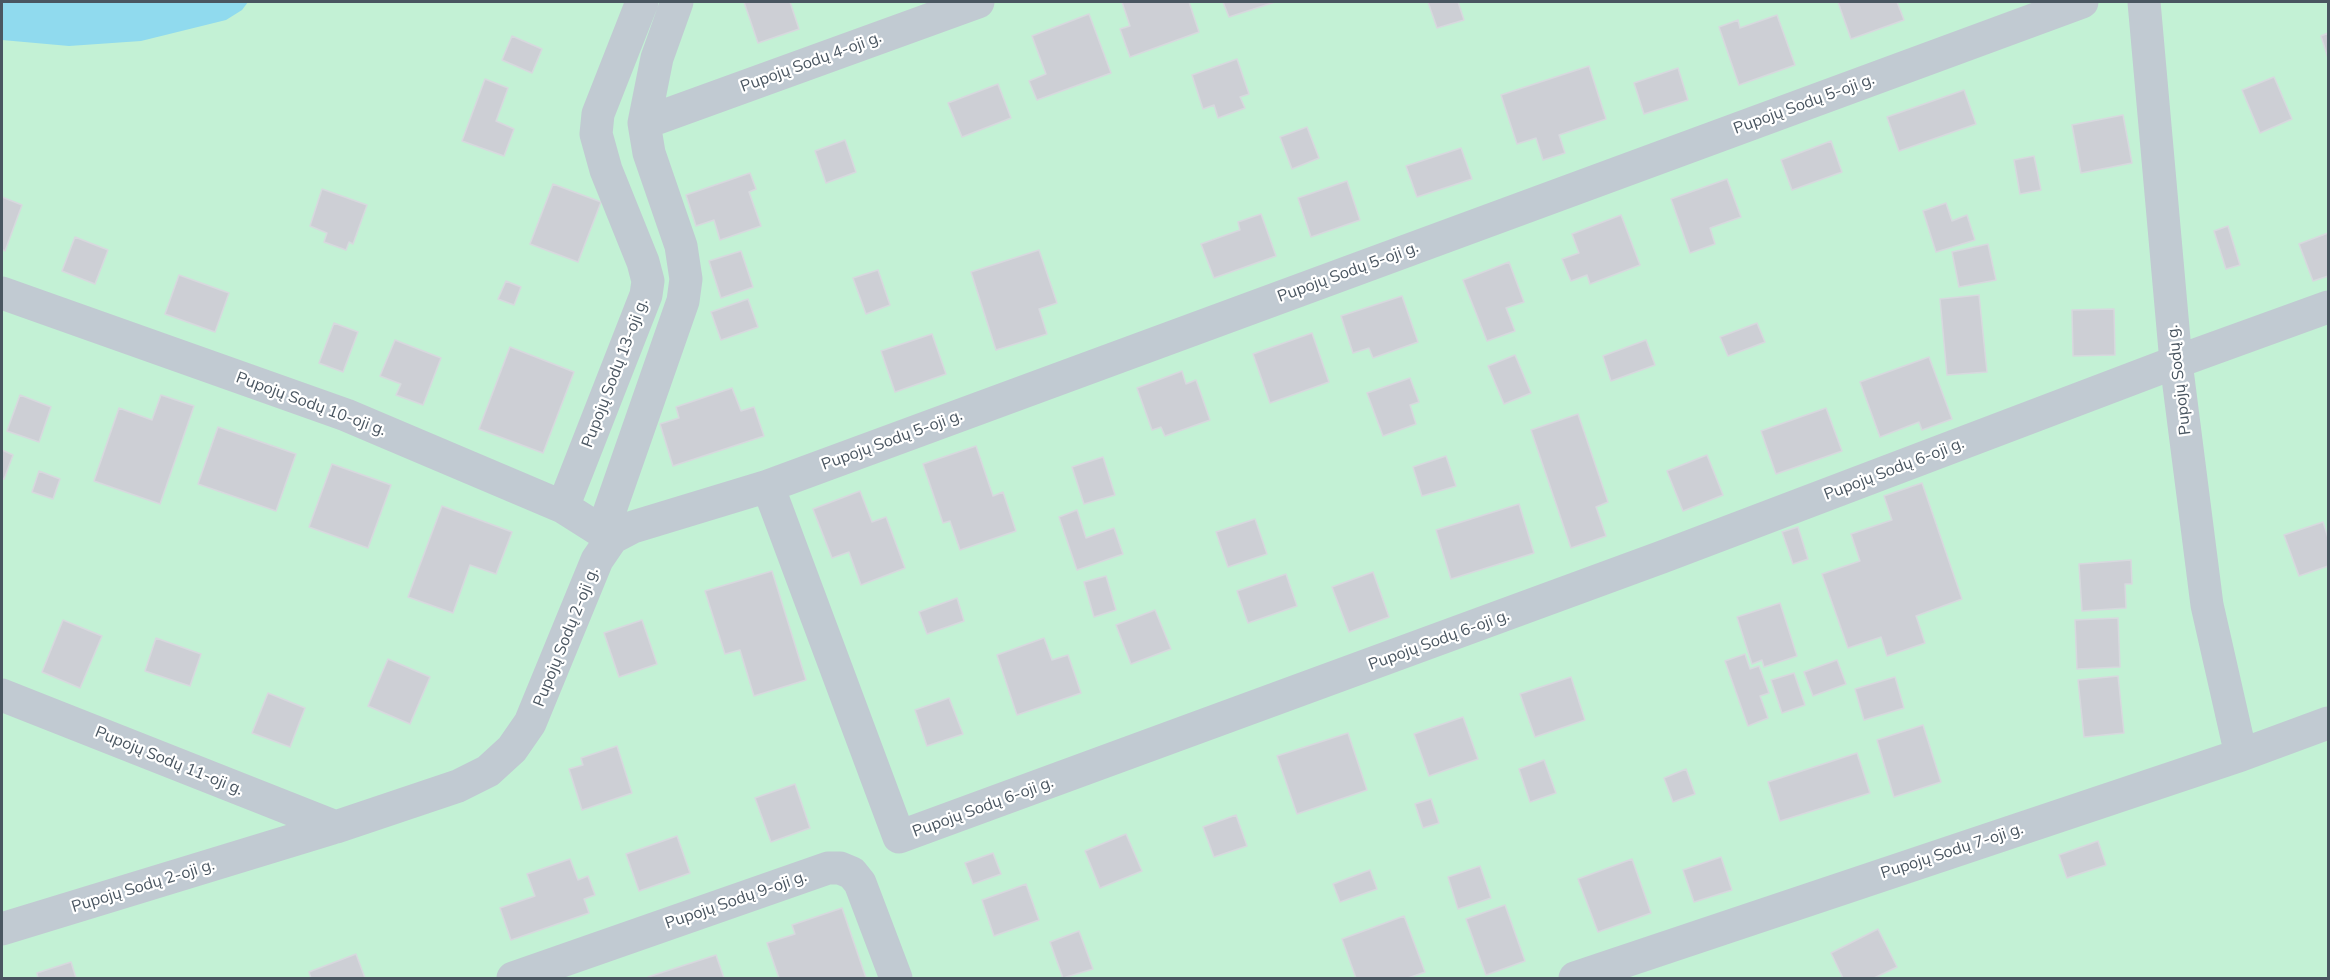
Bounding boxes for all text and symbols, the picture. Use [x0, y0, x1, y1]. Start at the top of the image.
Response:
street label: Pupojų Sodų 4-oji g. [738, 28, 884, 96]
street label: Pupojų Sodų 5-oji g. [1731, 70, 1877, 138]
street label: Pupojų Sodų 5-oji g. [1275, 238, 1421, 306]
street label: Pupojų Sodų 13-oji g. [578, 296, 652, 450]
street label: Pupojų Sodų g. [2163, 324, 2195, 436]
street label: Pupojų Sodų 10-oji g. [233, 368, 389, 440]
street label: Pupojų Sodų 5-oji g. [819, 406, 965, 474]
street label: Pupojų Sodų 6-oji g. [1821, 433, 1967, 505]
street label: Pupojų Sodų 2-oji g. [529, 565, 603, 709]
street label: Pupojų Sodų 6-oji g. [1366, 606, 1512, 674]
street label: Pupojų Sodų 11-oji g. [92, 722, 246, 800]
street label: Pupojų Sodų 6-oji g. [910, 773, 1056, 841]
street label: Pupojų Sodų 7-oji g. [1878, 819, 2026, 883]
street label: Pupojų Sodų 2-oji g. [69, 855, 217, 917]
street label: Pupojų Sodų 9-oji g. [663, 867, 809, 933]

